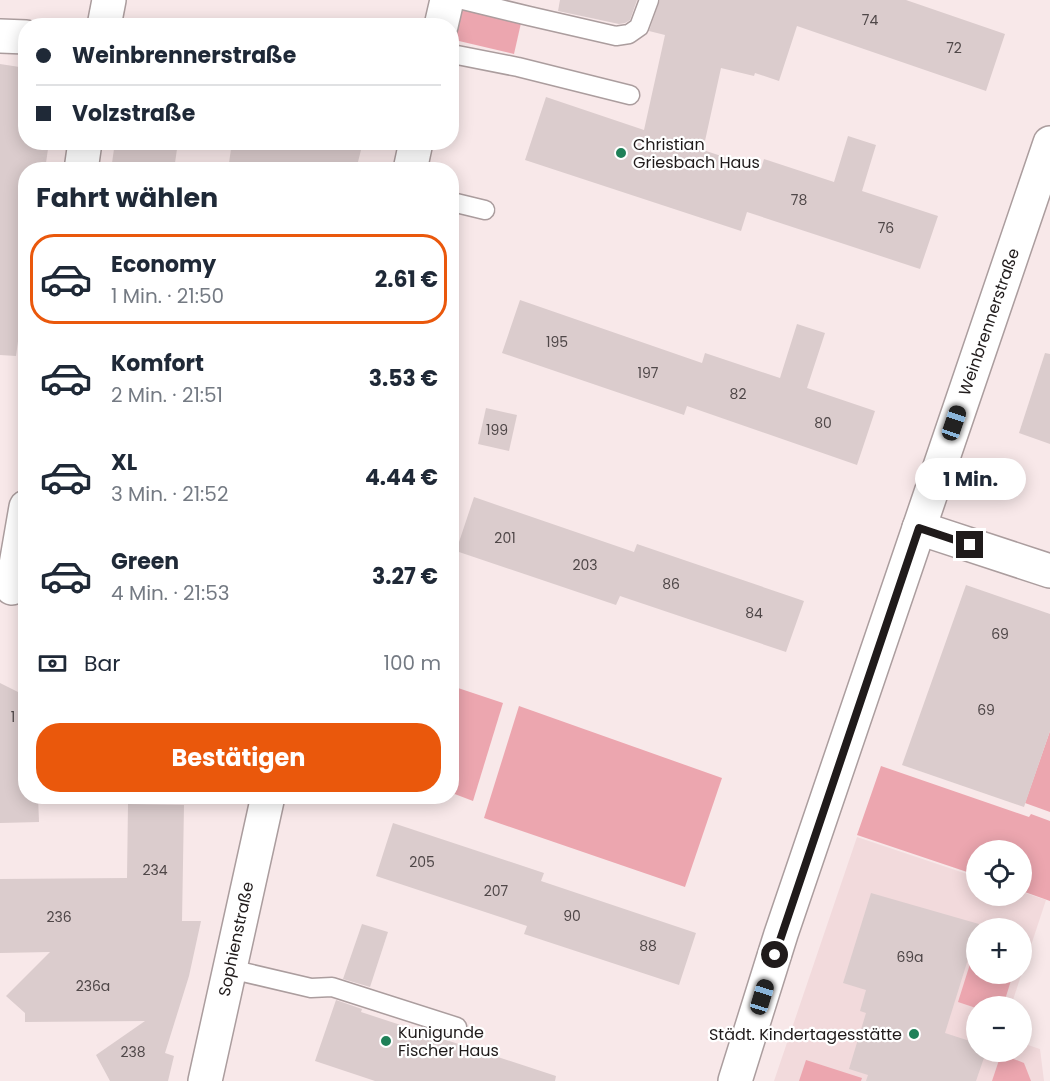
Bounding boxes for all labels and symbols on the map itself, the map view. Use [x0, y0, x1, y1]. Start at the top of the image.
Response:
house number: 74 [862, 10, 878, 30]
house number: 72 [946, 38, 962, 58]
place label: Christian Griesbach Haus [633, 133, 760, 174]
marker: Christian Griesbach Haus [614, 146, 628, 160]
house number: 78 [791, 190, 807, 210]
house number: 76 [878, 218, 894, 238]
street label: Weinbrennerstraße [953, 245, 1025, 399]
house number: 195 [546, 332, 568, 352]
house number: 197 [638, 363, 659, 383]
house number: 82 [730, 384, 746, 404]
car [940, 403, 968, 443]
house number: 80 [814, 413, 832, 433]
house number: 199 [486, 420, 508, 440]
callout: 1 Min. [914, 458, 1026, 500]
house number: 201 [494, 528, 516, 548]
route end [956, 531, 983, 558]
house number: 203 [572, 555, 598, 575]
house number: 86 [662, 574, 680, 594]
house number: 84 [745, 603, 763, 623]
house number: 69 [991, 624, 1009, 644]
house number: 69 [977, 700, 995, 720]
house number: 1 [11, 707, 15, 727]
house number: 205 [409, 852, 435, 872]
house number: 234 [142, 860, 168, 880]
street label: Sophienstraße [213, 880, 259, 998]
house number: 207 [484, 881, 509, 901]
house number: 90 [563, 906, 581, 926]
house number: 236 [46, 907, 72, 927]
house number: 88 [639, 936, 657, 956]
route start [761, 941, 788, 968]
house number: 69a [896, 947, 924, 967]
house number: 236a [76, 976, 110, 996]
car [748, 977, 776, 1017]
place label: Kunigunde Fischer Haus [398, 1021, 499, 1062]
place label: Städt. Kindertagesstätte [709, 1023, 902, 1046]
marker: Städt. Kindertagesstätte [907, 1027, 921, 1041]
marker: Kunigunde Fischer Haus [379, 1034, 393, 1048]
house number: 238 [120, 1042, 146, 1062]

